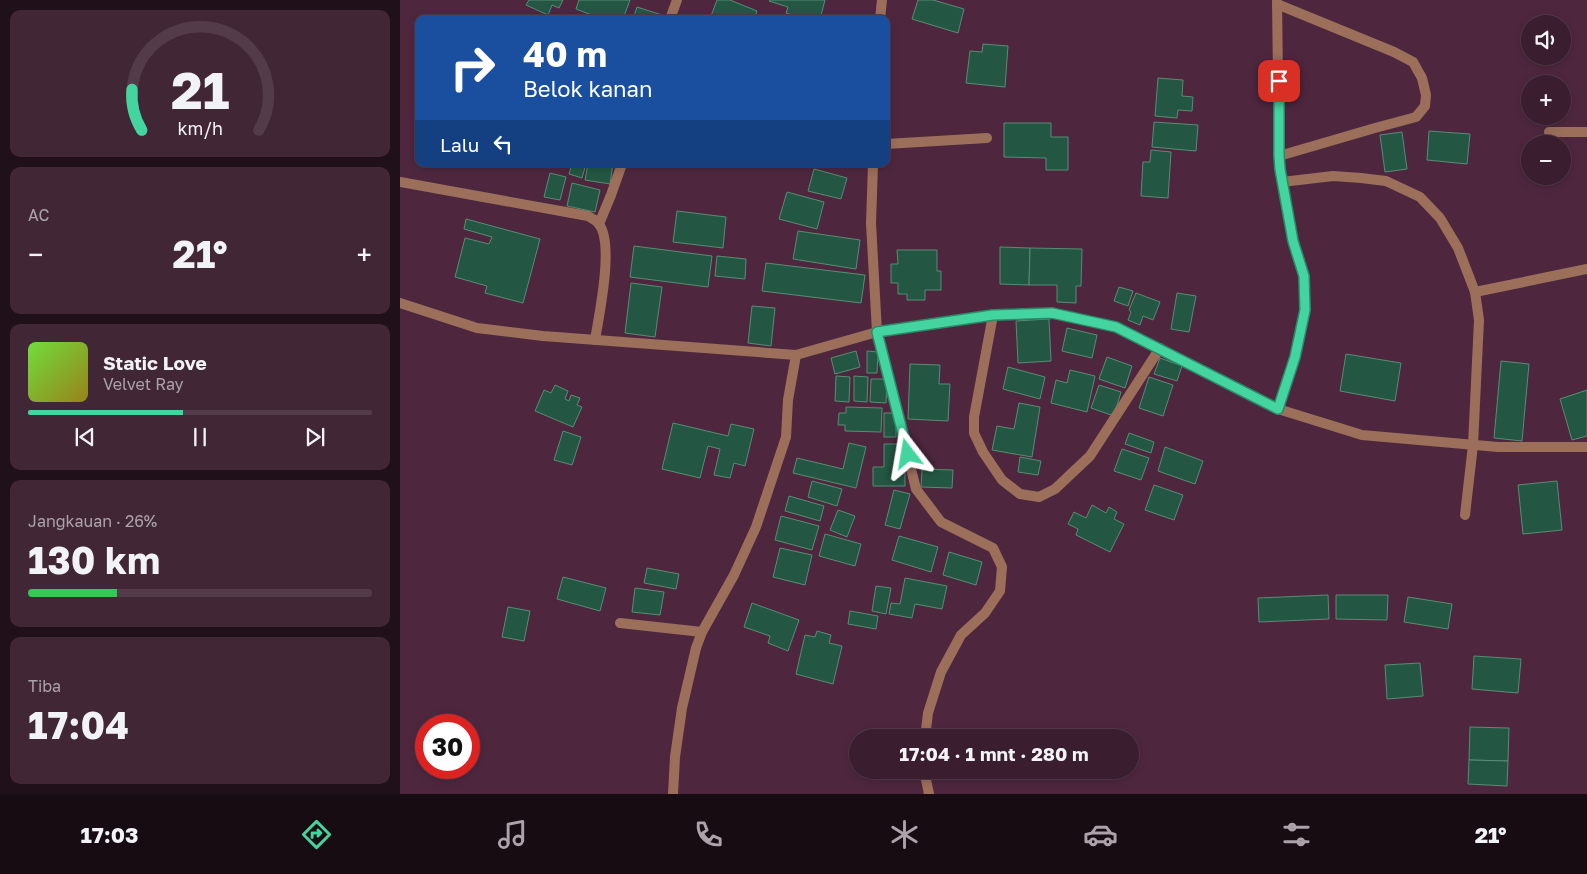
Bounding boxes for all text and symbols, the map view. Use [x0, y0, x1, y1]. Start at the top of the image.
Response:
map controls [1521, 15, 1571, 185]
button: sound [1521, 15, 1571, 65]
text: 40 m [523, 33, 607, 75]
icon: right [440, 35, 505, 100]
text: 21 [171, 58, 229, 120]
pin [1258, 60, 1300, 102]
icon: arrive [1265, 67, 1293, 95]
text: Belok kanan [523, 75, 653, 102]
button: + [1521, 75, 1571, 125]
text: km/h [177, 117, 223, 139]
icon: left [489, 130, 517, 158]
text: Lalu [440, 133, 479, 156]
button: − [1521, 135, 1571, 185]
text: AC [28, 205, 49, 225]
text: 21° [173, 231, 228, 276]
text: − [28, 238, 43, 271]
text: + [357, 238, 372, 271]
text: Static Love [103, 351, 207, 374]
text: Velvet Ray [103, 374, 184, 394]
icon: previous [71, 423, 99, 451]
icon: pause [186, 423, 214, 451]
icon: next [301, 423, 329, 451]
position arrow [881, 427, 933, 479]
text: Jangkauan · 26% [28, 511, 157, 531]
text: 130 km [28, 537, 160, 582]
text: Tiba [28, 676, 61, 696]
text: 17:04 [28, 702, 129, 747]
speed limit sign: 30 [415, 714, 480, 779]
text: 17:04 · 1 mnt · 280 m [899, 742, 1089, 765]
icon: directions [299, 817, 334, 852]
icon: music [495, 817, 530, 852]
icon: phone [691, 817, 726, 852]
icon: climate [887, 817, 922, 852]
icon: car [1083, 817, 1118, 852]
icon: filters [1279, 817, 1314, 852]
text: 17:03 [80, 821, 139, 848]
text: 21° [1475, 821, 1507, 848]

